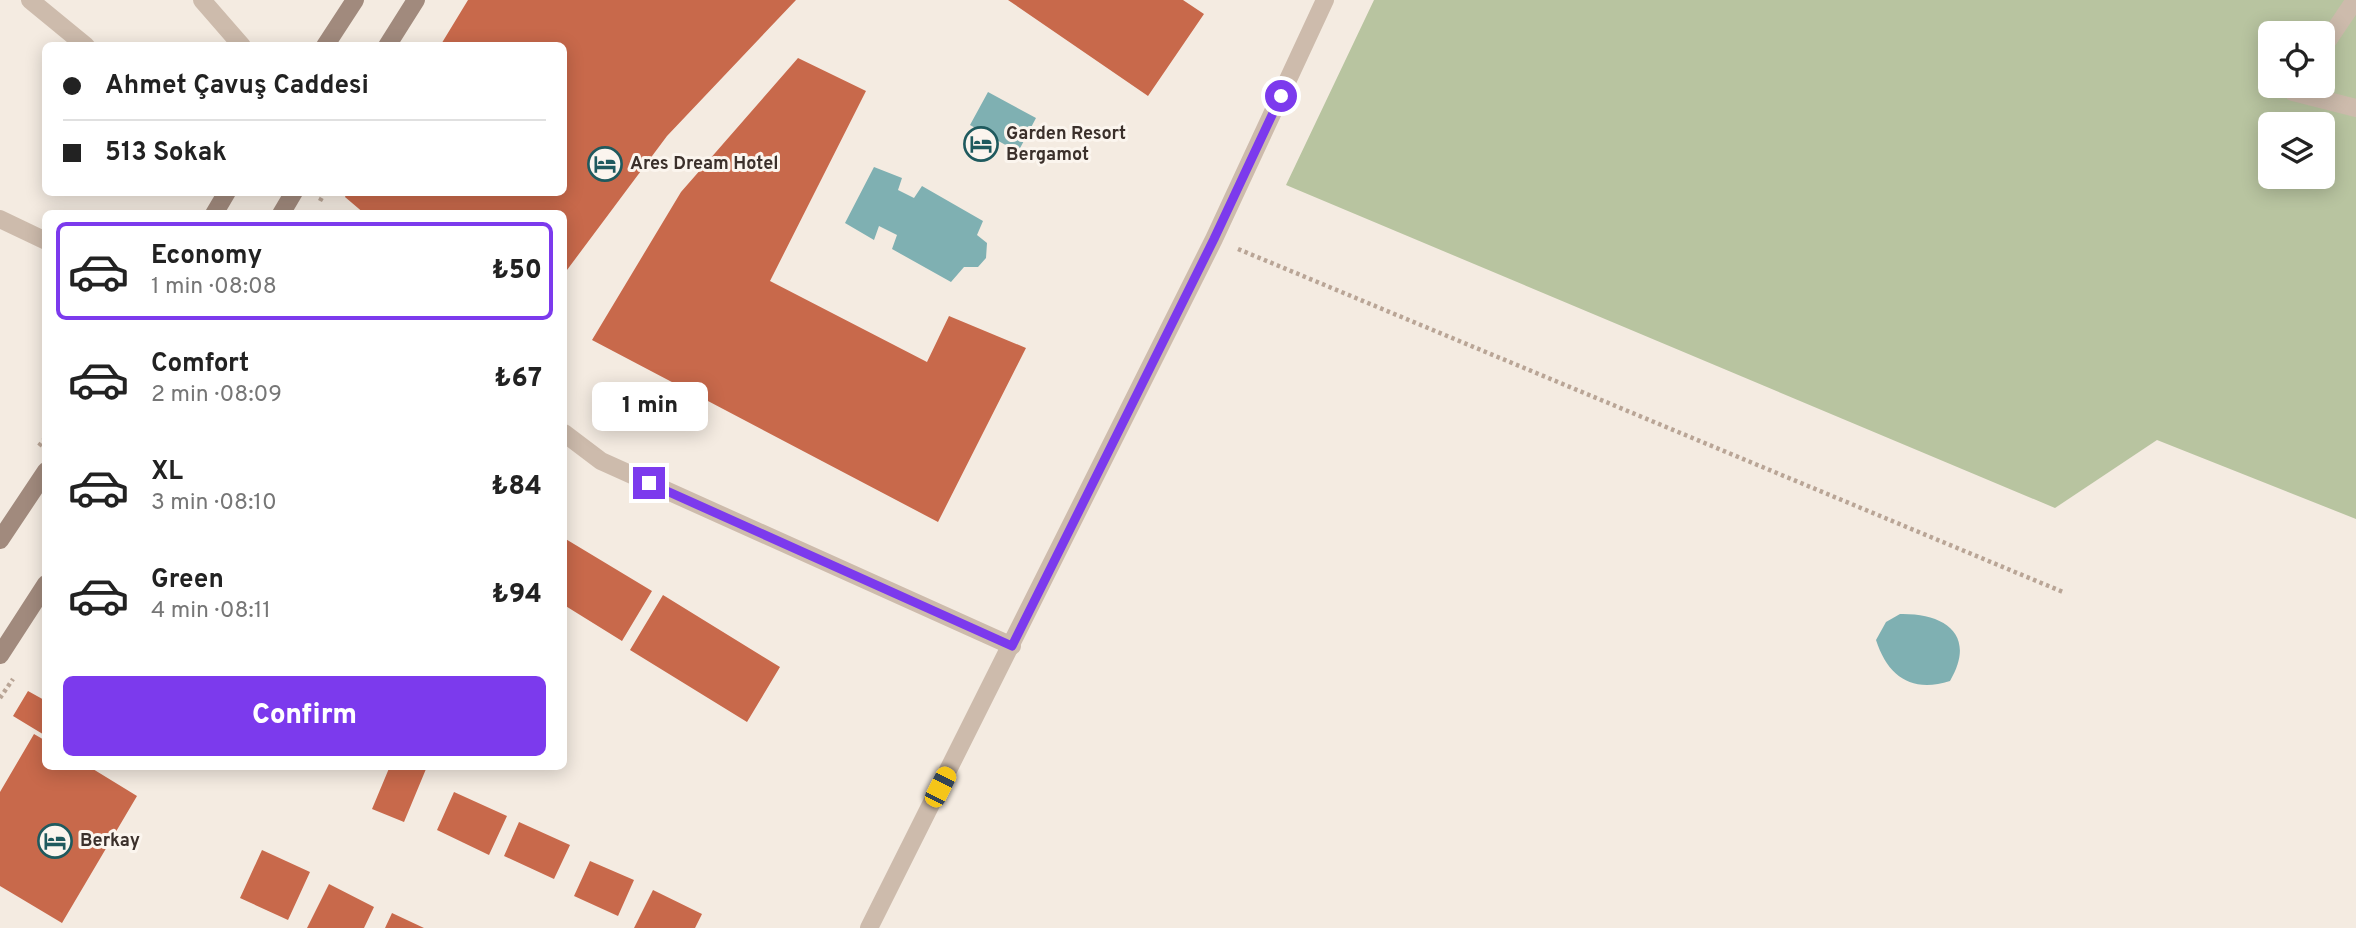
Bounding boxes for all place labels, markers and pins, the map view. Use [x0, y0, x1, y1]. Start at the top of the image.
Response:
place label: Garden Resort Bergamot [1006, 123, 1126, 167]
hotel icon: Garden Resort Bergamot [962, 125, 1000, 163]
hotel icon: Ares Dream Hotel [586, 145, 624, 183]
place label: Ares Dream Hotel [630, 153, 779, 176]
hotel icon: Berkay [36, 822, 74, 860]
place label: Berkay [80, 830, 140, 853]

